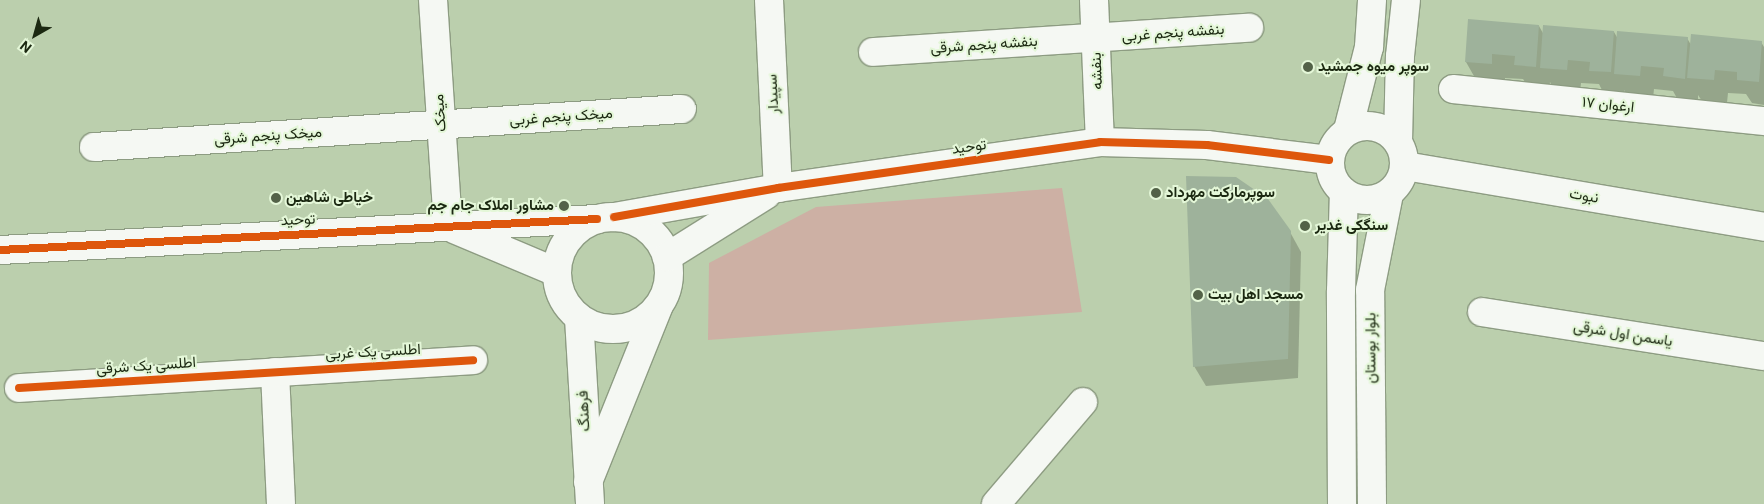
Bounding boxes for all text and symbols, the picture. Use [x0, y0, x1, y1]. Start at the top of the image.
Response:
north arrow [10, 10, 60, 60]
street label: بنفشه پنجم غربی [1121, 20, 1225, 46]
street label: بنفشه پنجم شرقی [930, 32, 1038, 58]
text: N [17, 37, 35, 56]
street label: بنفشه [1087, 52, 1107, 90]
place label: سوپر میوه جمشید [1318, 58, 1429, 76]
marker: سوپر میوه جمشید [1302, 61, 1314, 73]
street label: سپیدار [763, 74, 783, 114]
street label: ارغوان ۱۷ [1581, 93, 1635, 117]
street label: میخک [430, 94, 450, 132]
street label: میخک پنجم غربی [509, 104, 613, 130]
street label: میخک پنجم شرقی [214, 123, 322, 149]
street label: توحید [951, 136, 987, 158]
place label: سوپرمارکت مهرداد [1166, 184, 1275, 202]
street label: نبوت [1568, 185, 1600, 207]
marker: سوپرمارکت مهرداد [1150, 187, 1162, 199]
place label: خیاطی شاهین [286, 189, 373, 207]
marker: خیاطی شاهین [270, 192, 282, 204]
place label: مشاور املاک جام جم [427, 197, 554, 215]
marker: مشاور املاک جام جم [558, 200, 570, 212]
street label: توحید [280, 210, 316, 230]
place label: سنگکی غدیر [1315, 217, 1388, 235]
marker: سنگکی غدیر [1299, 220, 1311, 232]
place label: مسجد اهل بیت [1208, 286, 1303, 304]
marker: مسجد اهل بیت [1192, 289, 1204, 301]
street label: بلوار بوستان [1362, 313, 1380, 383]
street label: یاسمن اول شرقی [1572, 317, 1674, 351]
street label: اطلسی یک غربی [325, 341, 421, 363]
street label: اطلسی یک شرقی [96, 354, 196, 378]
street label: فرهنگ [574, 390, 594, 432]

